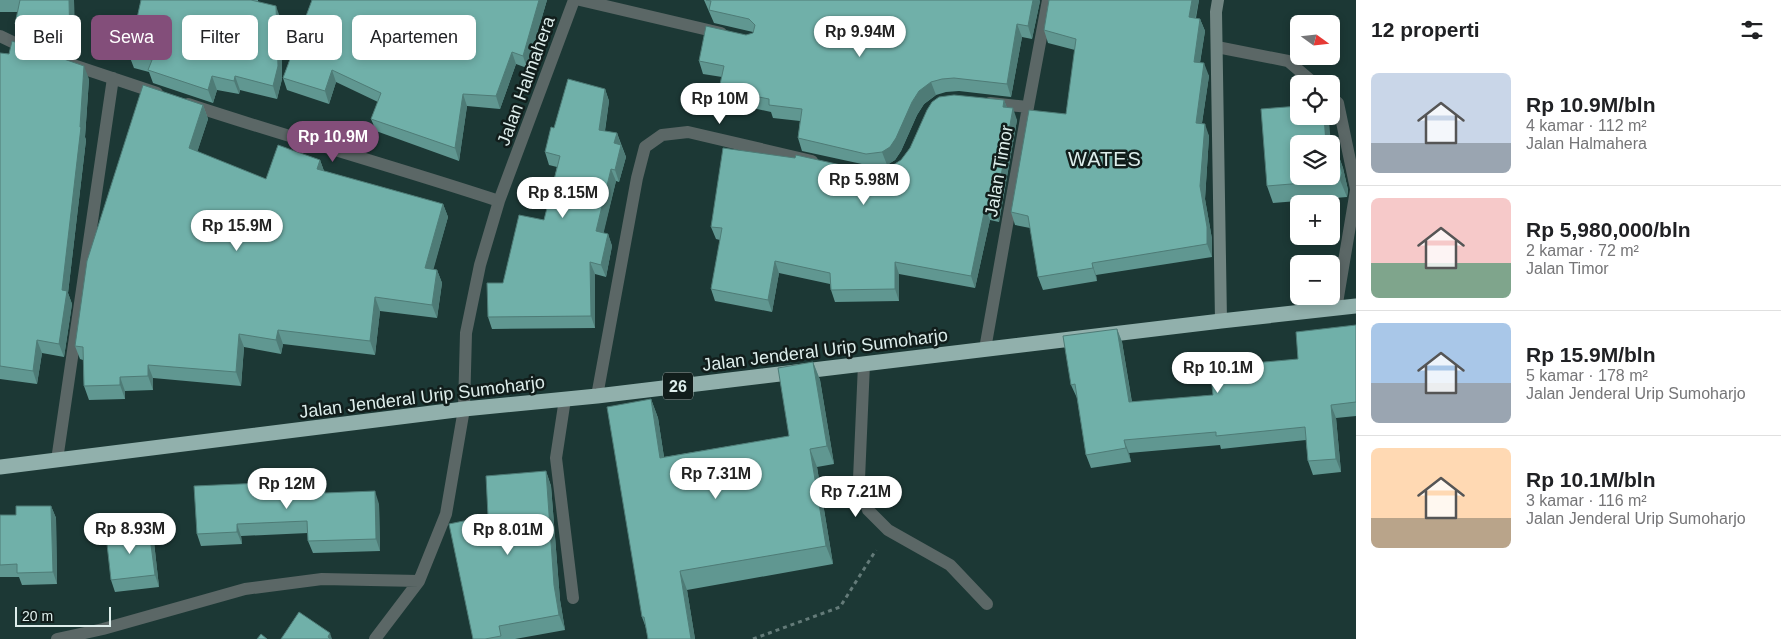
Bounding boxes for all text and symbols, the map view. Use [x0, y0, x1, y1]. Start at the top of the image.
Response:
street label: Jalan Halmahera [493, 13, 559, 148]
chip: Beli [15, 15, 81, 60]
chip: Sewa [91, 15, 172, 60]
chip: Filter [182, 15, 258, 60]
chip: Baru [268, 15, 342, 60]
chip: Apartemen [352, 15, 476, 60]
pin: Rp 9.94M [808, 15, 912, 58]
north arrow [1290, 15, 1340, 65]
map controls [1290, 15, 1340, 305]
icon: filters [1738, 16, 1766, 44]
text: 12 properti [1371, 18, 1480, 41]
text: Rp 9.94M [825, 23, 895, 40]
button: locate [1290, 75, 1340, 125]
pin: Rp 10M [679, 82, 761, 125]
text: Rp 10M [692, 90, 748, 107]
icon: home [1411, 93, 1471, 153]
text: Rp 10.9M/bln [1526, 93, 1656, 116]
text: 4 kamar · 112 m² [1526, 117, 1647, 134]
pin: Rp 10.9M [281, 120, 385, 163]
street label: Jalan Timor [981, 123, 1017, 219]
text: Rp 10.9M [298, 128, 368, 145]
button: layers [1290, 135, 1340, 185]
text: Jalan Halmahera [1526, 135, 1647, 152]
district label: WATES [1068, 148, 1142, 170]
pin: Rp 5.98M [812, 164, 916, 206]
text: Rp 5.98M [829, 171, 899, 188]
pin: Rp 8.15M [511, 176, 615, 219]
text: Rp 8.15M [528, 184, 598, 201]
button: + [1290, 195, 1340, 245]
pin: Rp 15.9M [185, 210, 289, 252]
text: Rp 15.9M [202, 217, 272, 234]
icon: home [1411, 218, 1471, 278]
text: Rp 5,980,000/bln [1526, 218, 1691, 241]
text: 2 kamar · 72 m² [1526, 242, 1639, 259]
button: − [1290, 255, 1340, 305]
text: Jalan Timor [1526, 260, 1609, 277]
street label: Jalan Jenderal Urip Sumoharjo [701, 325, 949, 375]
icon: home [1411, 343, 1471, 403]
text: Rp 15.9M/bln [1526, 343, 1656, 366]
pin: Rp 10.1M [1166, 352, 1270, 394]
text: Rp 10.1M [1183, 359, 1253, 376]
text: 5 kamar · 178 m² [1526, 367, 1648, 384]
street label: Jalan Jenderal Urip Sumoharjo [298, 372, 546, 422]
road number: 26 [663, 372, 693, 400]
text: Jalan Jenderal Urip Sumoharjo [1526, 385, 1746, 402]
pin: Rp 7.31M [664, 458, 768, 500]
text: Rp 7.31M [681, 465, 751, 482]
pin: Rp 12M [246, 468, 328, 510]
icon: home [1411, 468, 1471, 528]
text: Rp 10.1M/bln [1526, 468, 1656, 491]
text: Rp 12M [259, 475, 315, 492]
pin: Rp 7.21M [804, 476, 908, 518]
text: Rp 7.21M [821, 483, 891, 500]
text: 3 kamar · 116 m² [1526, 492, 1647, 509]
text: Jalan Jenderal Urip Sumoharjo [1526, 510, 1746, 527]
pin: Rp 8.93M [78, 512, 182, 555]
pin: Rp 8.01M [456, 514, 560, 556]
text: Rp 8.93M [95, 520, 165, 537]
text: Rp 8.01M [473, 521, 543, 538]
scale bar [15, 604, 111, 627]
text: 20 m [22, 608, 53, 624]

